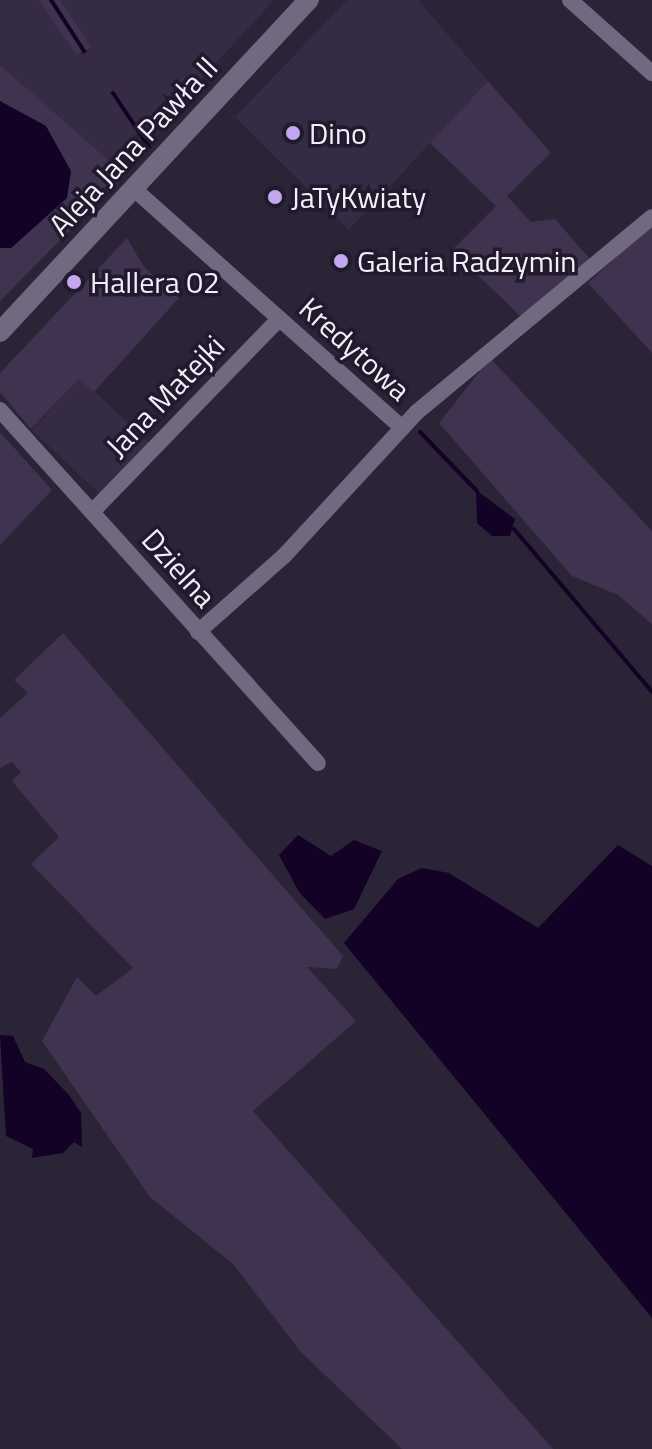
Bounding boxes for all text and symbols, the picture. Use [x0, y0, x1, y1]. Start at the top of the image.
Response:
street label: Aleja Jana Pawła II [41, 49, 225, 243]
place label: Dino [309, 115, 367, 151]
marker: Dino [284, 124, 302, 142]
place label: JaTyKwiaty [291, 179, 426, 215]
marker: JaTyKwiaty [266, 188, 284, 206]
place label: Galeria Radzymin [357, 243, 576, 279]
marker: Galeria Radzymin [332, 252, 350, 270]
place label: Hallera 02 [90, 264, 220, 300]
marker: Hallera 02 [65, 273, 83, 291]
street label: Kredytowa [292, 290, 418, 408]
street label: Jana Matejki [98, 328, 232, 464]
street label: Dzielna [135, 521, 223, 615]

